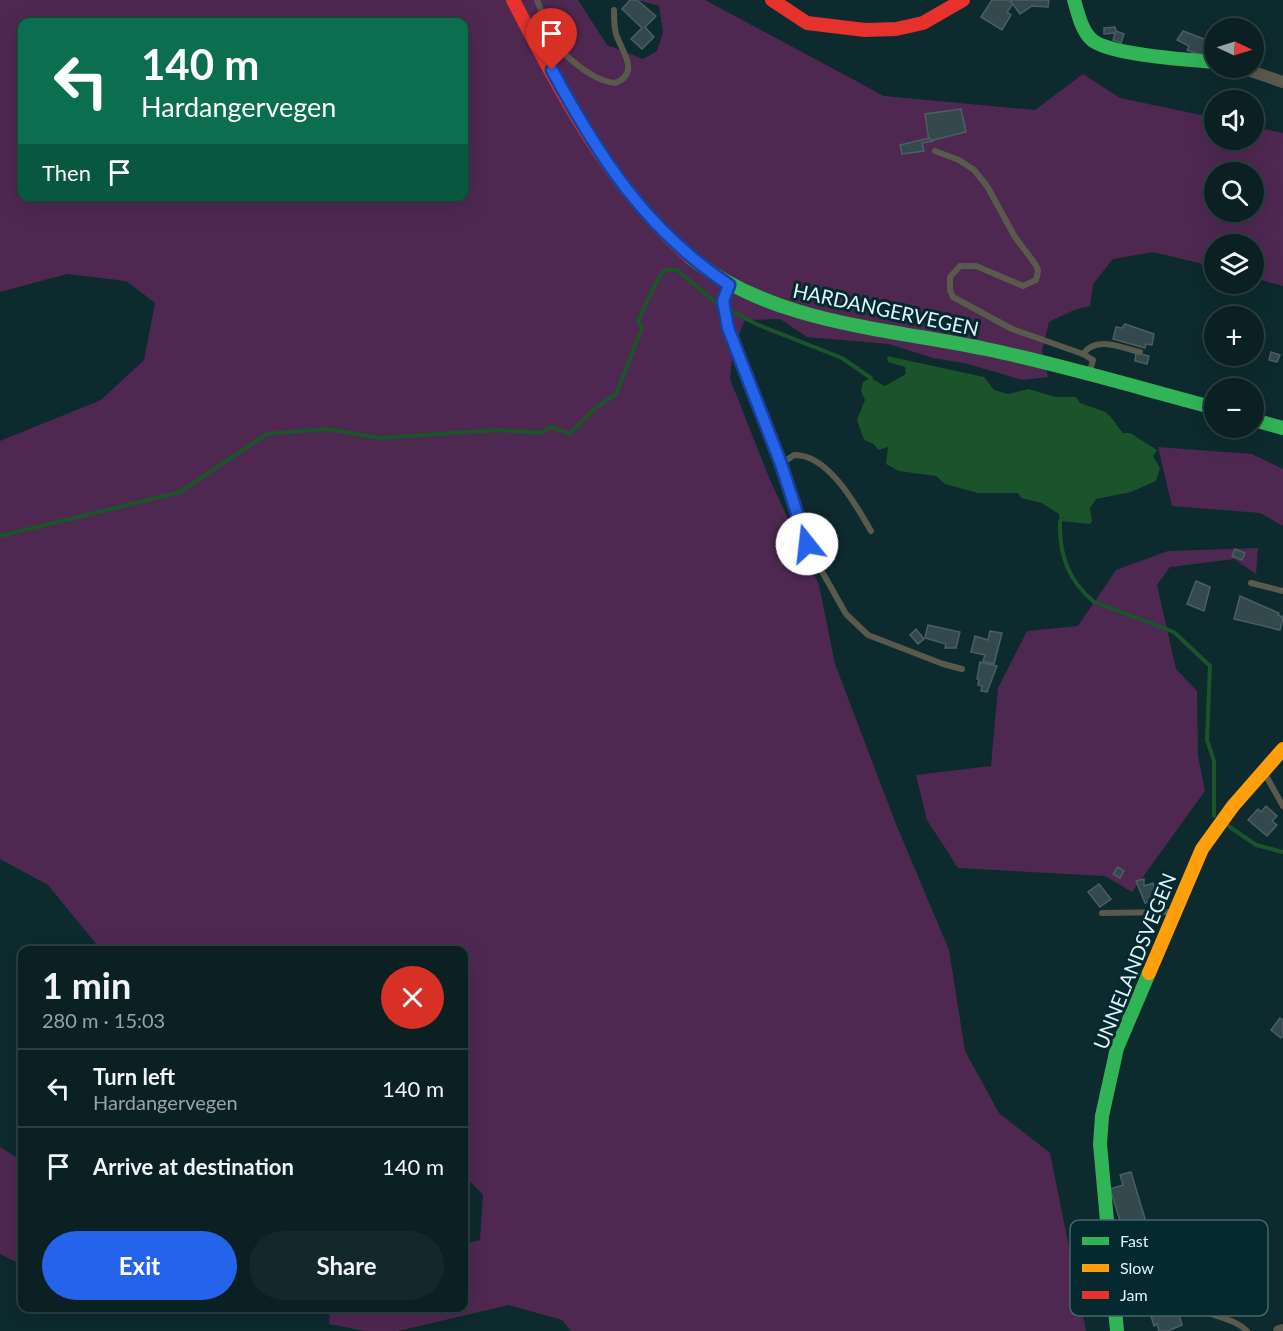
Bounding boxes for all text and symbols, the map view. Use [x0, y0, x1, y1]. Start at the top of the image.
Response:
pin [526, 8, 577, 70]
icon: arrive [535, 17, 568, 50]
north arrow [1204, 18, 1264, 78]
map controls [1204, 18, 1264, 438]
text: 140 m [141, 39, 259, 89]
icon: left [42, 42, 120, 120]
text: Hardangervegen [141, 90, 336, 123]
button: sound [1204, 90, 1264, 150]
icon: arrive [103, 156, 136, 189]
text: Then [42, 159, 91, 186]
button: search [1204, 162, 1264, 222]
button: layers [1204, 234, 1264, 294]
street label: HARDANGERVEGEN [791, 278, 981, 340]
button: + [1204, 306, 1264, 366]
button: − [1204, 378, 1264, 438]
position arrow [775, 512, 839, 576]
street label: UNNELANDSVEGEN [1088, 869, 1180, 1053]
text: 1 min [42, 963, 131, 1007]
button: close [381, 966, 444, 1029]
text: 280 m · 15:03 [42, 1008, 165, 1032]
text: Turn left [93, 1063, 175, 1090]
icon: left [42, 1072, 75, 1105]
text: 140 m [382, 1075, 444, 1102]
text: Hardangervegen [93, 1090, 238, 1114]
icon: arrive [42, 1150, 75, 1183]
text: Arrive at destination [93, 1153, 294, 1180]
text: 140 m [382, 1153, 444, 1180]
legend [1070, 1220, 1268, 1316]
button: Exit [42, 1231, 237, 1300]
button: Share [249, 1231, 444, 1300]
text: Fast [1120, 1231, 1149, 1250]
text: Slow [1120, 1258, 1154, 1277]
text: Jam [1120, 1285, 1148, 1304]

